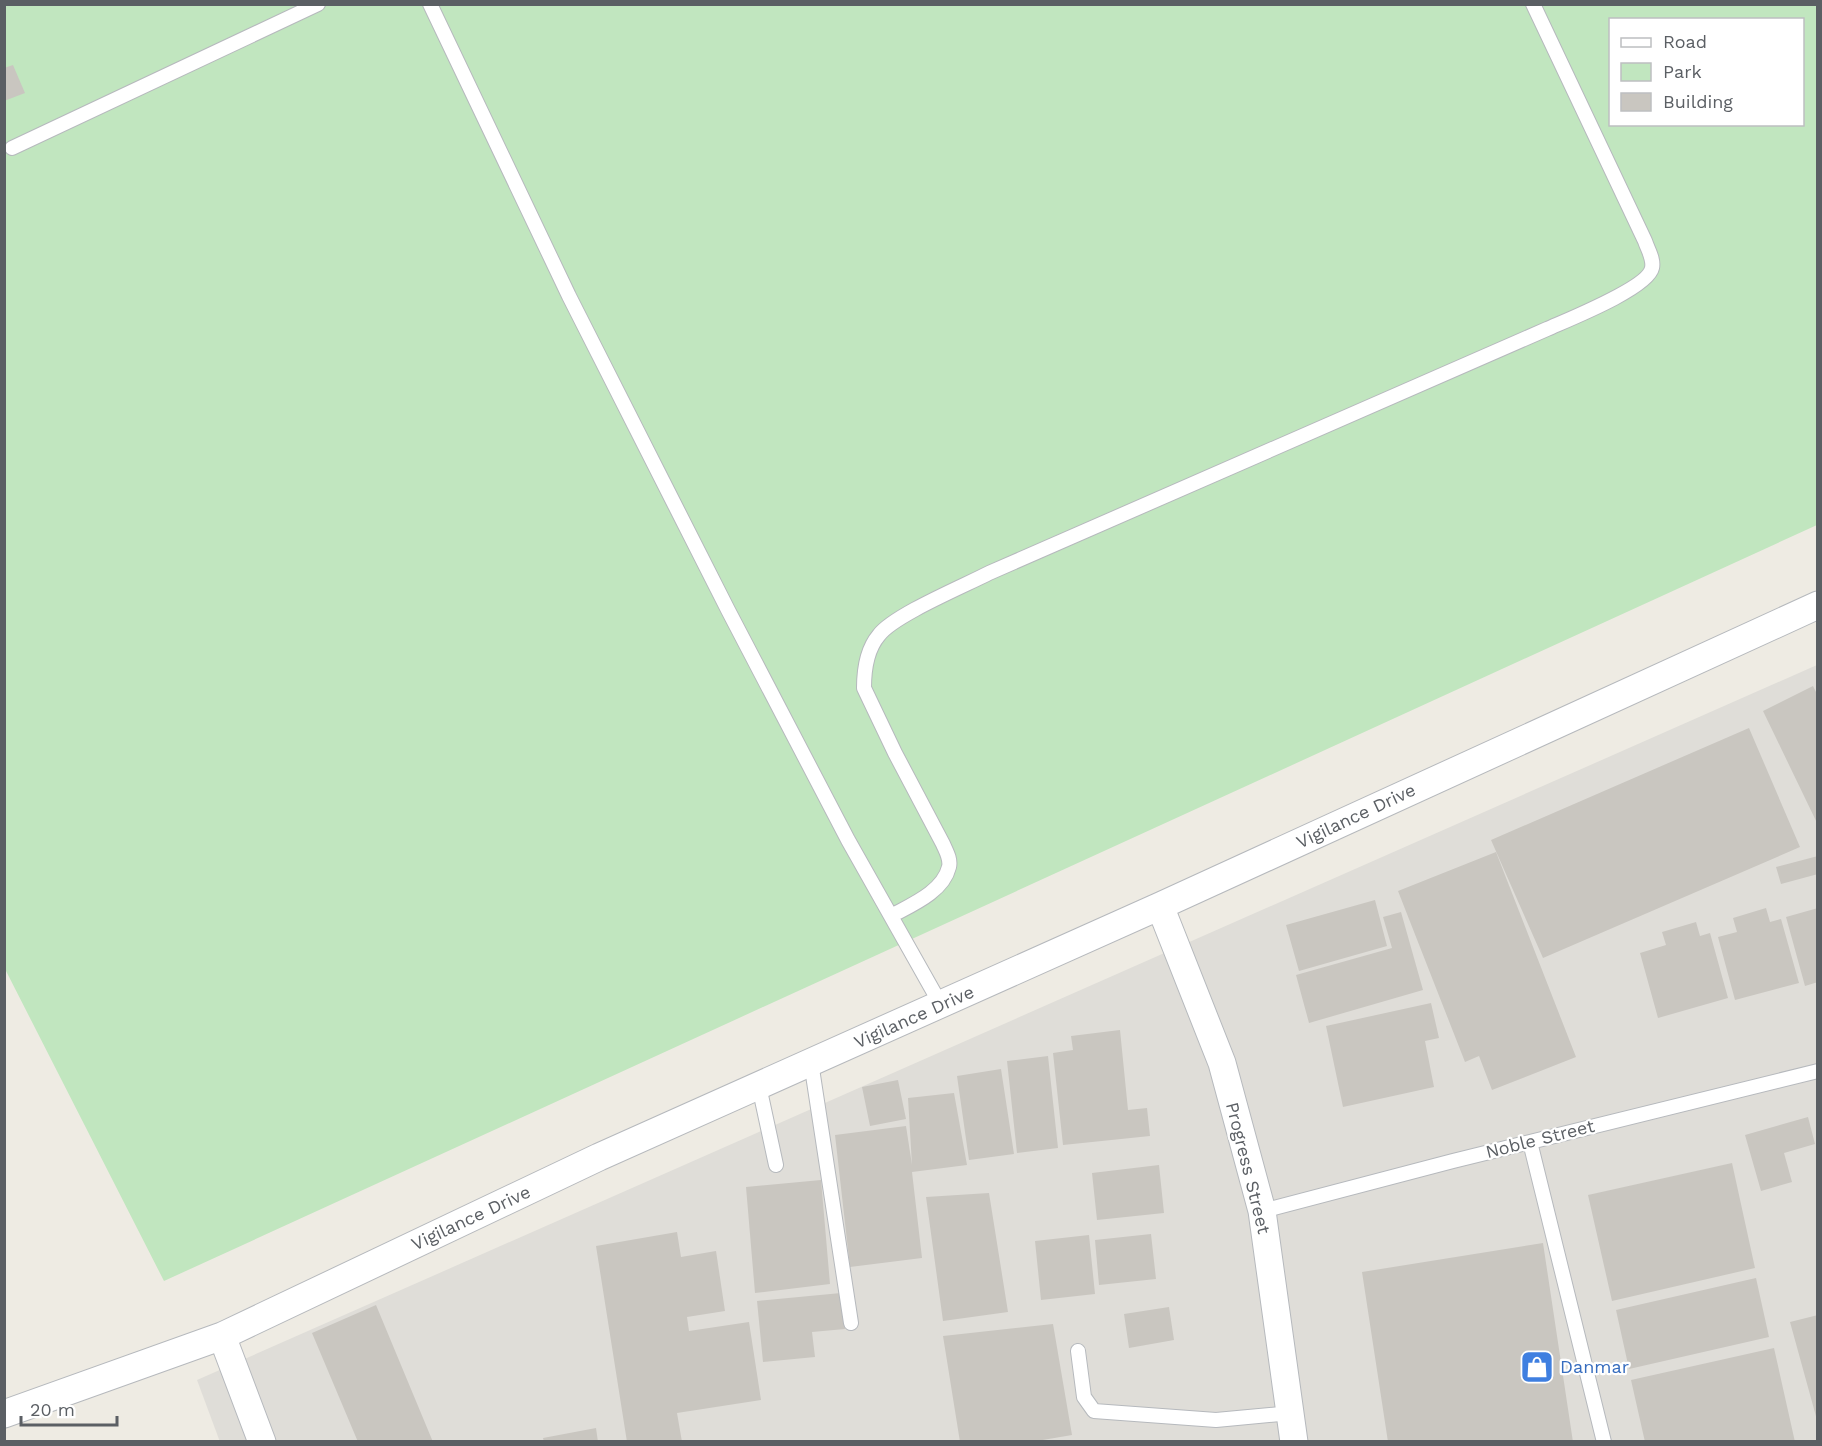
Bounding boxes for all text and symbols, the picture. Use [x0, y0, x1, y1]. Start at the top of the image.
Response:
legend [1609, 18, 1804, 126]
text: Road [1663, 31, 1707, 52]
text: Park [1663, 61, 1702, 82]
text: Building [1663, 91, 1733, 112]
street label: Vigilance Drive [1293, 779, 1419, 852]
street label: Vigilance Drive [851, 981, 977, 1052]
street label: Progress Street [1222, 1100, 1275, 1236]
street label: Noble Street [1483, 1115, 1597, 1162]
street label: Vigilance Drive [408, 1181, 534, 1254]
shop icon: Danmar [1519, 1349, 1555, 1385]
place label: Danmar [1560, 1356, 1629, 1377]
scale bar [21, 1389, 117, 1427]
text: 20 m [30, 1399, 75, 1420]

